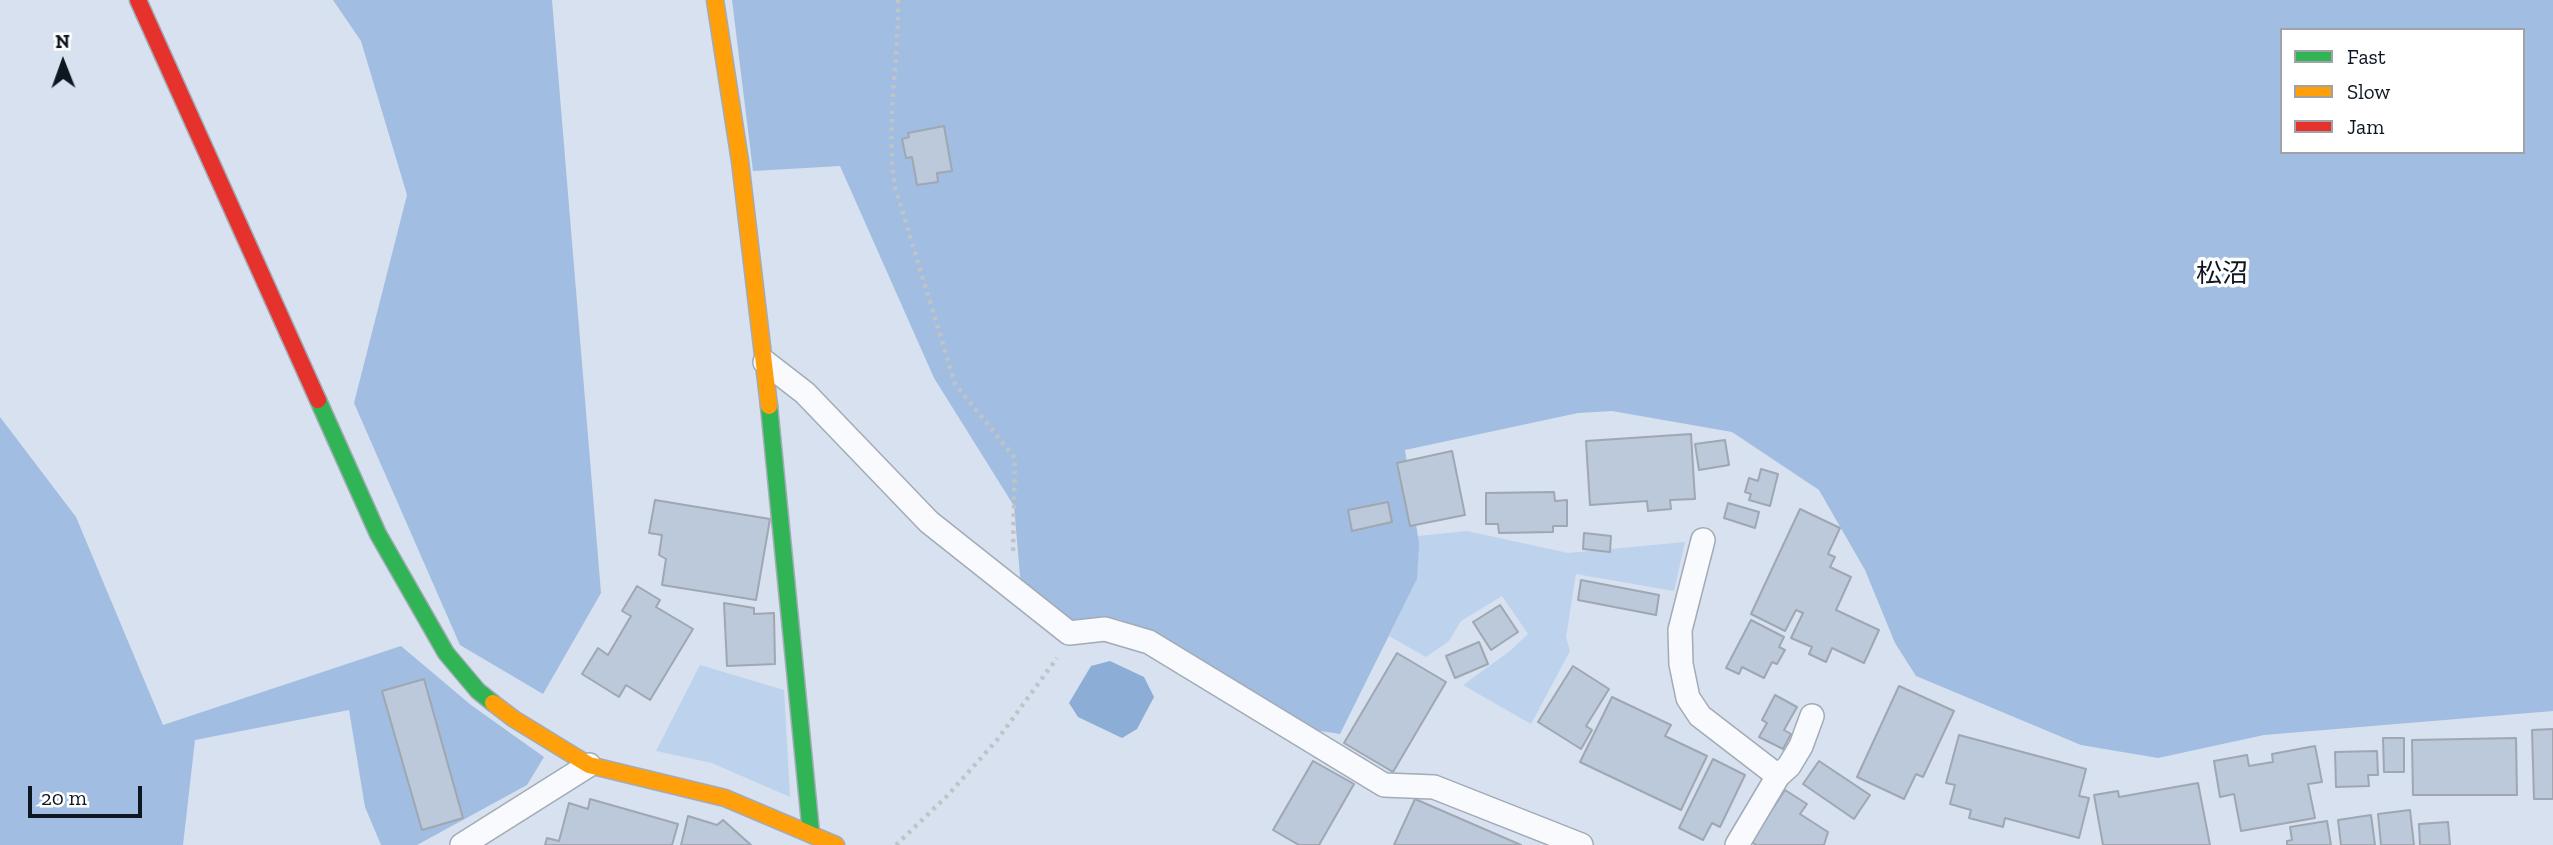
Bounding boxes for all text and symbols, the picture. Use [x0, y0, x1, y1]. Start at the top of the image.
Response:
north arrow [28, 28, 98, 98]
legend [2280, 28, 2525, 154]
text: N [55, 30, 70, 53]
text: Fast [2347, 44, 2386, 69]
text: Slow [2347, 79, 2390, 104]
text: Jam [2347, 114, 2384, 139]
district label: 松沼 [2196, 259, 2248, 291]
scale bar [32, 772, 145, 816]
text: 20 m [41, 785, 87, 810]

